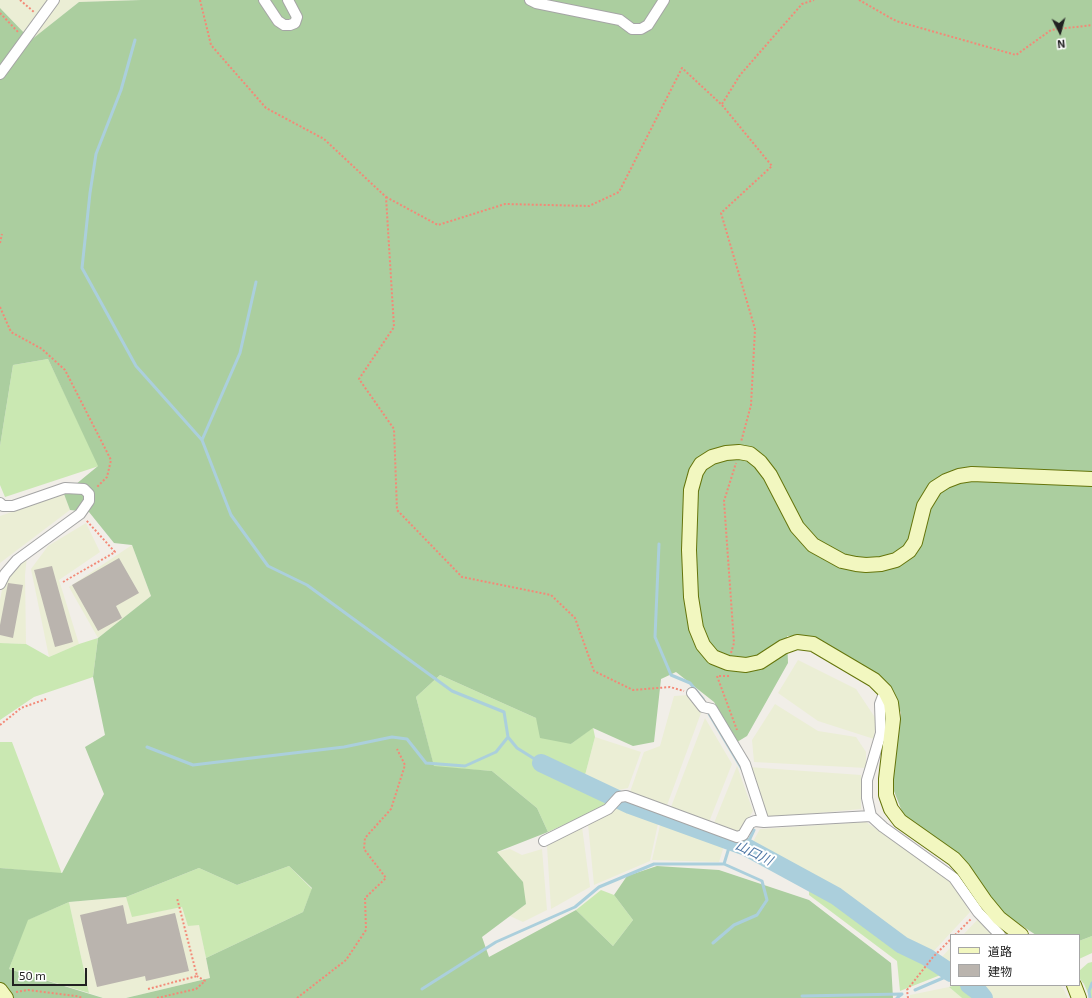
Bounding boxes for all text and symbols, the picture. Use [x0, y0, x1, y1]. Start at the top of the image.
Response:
north arrow [1040, 12, 1080, 52]
text: N [1057, 38, 1066, 51]
water label: 山口川 [733, 837, 775, 869]
legend [950, 934, 1080, 986]
text: 道路 [988, 944, 1012, 958]
scale bar [14, 960, 89, 986]
text: 建物 [988, 964, 1012, 978]
text: 50 m [19, 968, 46, 982]

